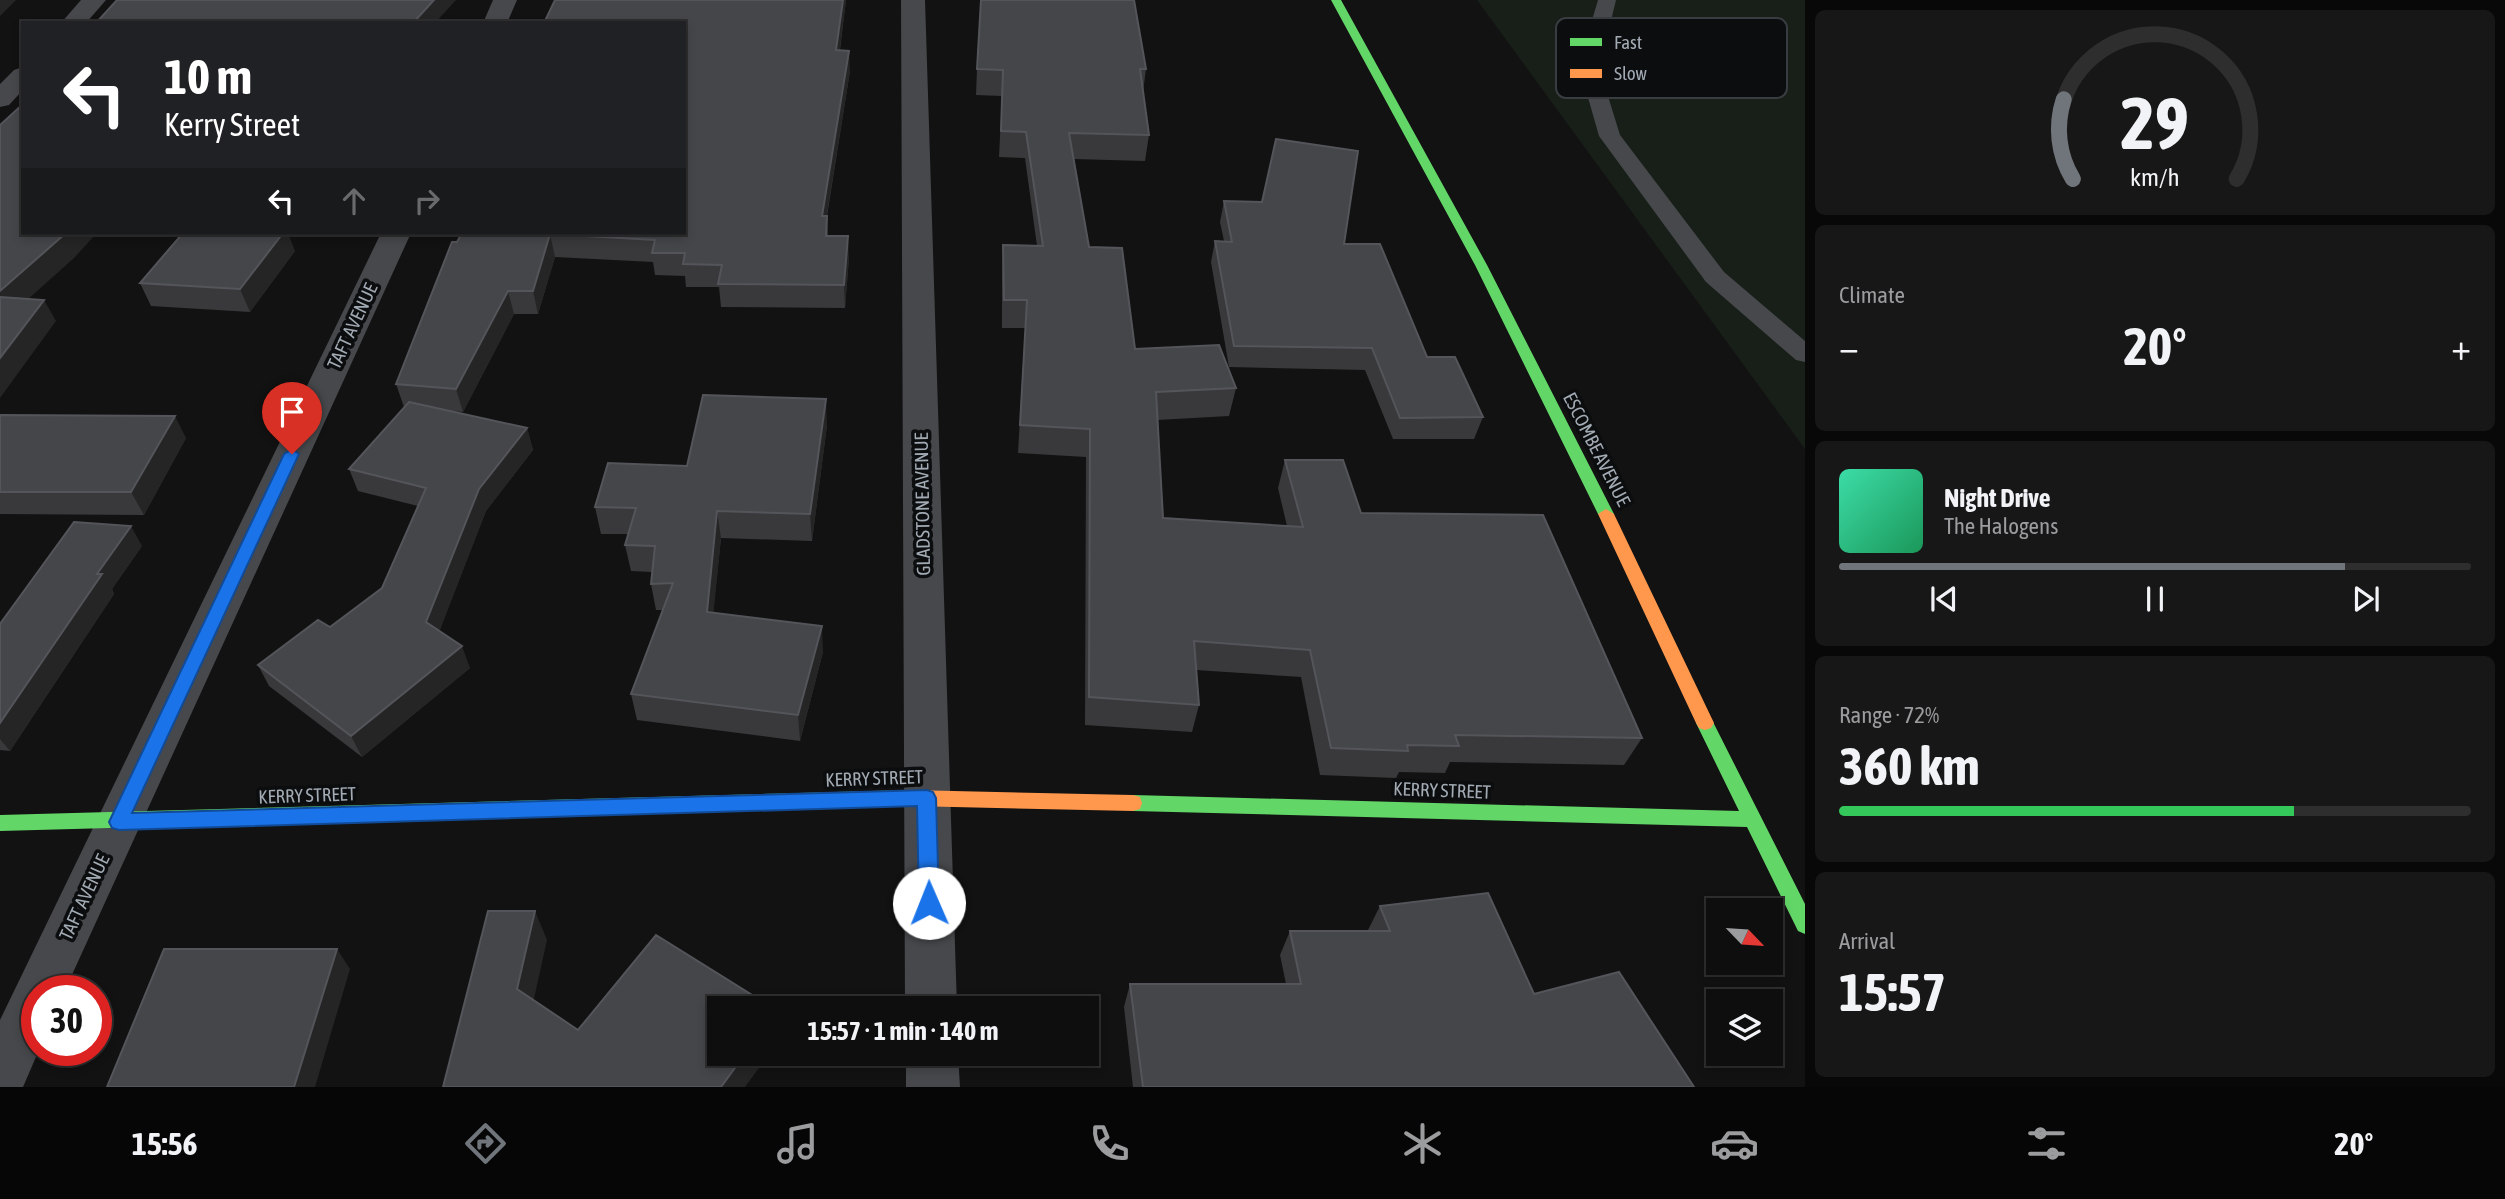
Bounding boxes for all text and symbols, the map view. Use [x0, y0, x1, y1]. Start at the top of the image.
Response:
legend [1556, 18, 1787, 98]
text: Fast [1614, 31, 1642, 53]
text: 10 m [164, 48, 252, 104]
icon: left [49, 49, 140, 140]
text: Slow [1614, 62, 1648, 84]
text: 29 [2121, 81, 2189, 164]
text: Kerry Street [164, 106, 300, 143]
text: km/h [2130, 163, 2180, 191]
icon: left [262, 182, 300, 220]
icon: ahead [335, 182, 373, 220]
icon: right [408, 182, 446, 220]
street label: TAFT AVENUE [323, 280, 381, 372]
text: Climate [1839, 282, 1905, 308]
text: 20° [2123, 316, 2187, 376]
text: − [1839, 325, 1859, 368]
text: + [2451, 325, 2471, 368]
pin [262, 382, 322, 454]
street label: ESCOMBE AVENUE [1559, 388, 1635, 510]
icon: arrive [273, 393, 311, 431]
street label: GLADSTONE AVENUE [910, 432, 934, 576]
text: Night Drive [1944, 483, 2051, 513]
text: The Halogens [1944, 513, 2058, 539]
icon: previous [1925, 580, 1963, 618]
icon: pause [2136, 580, 2174, 618]
icon: next [2347, 580, 2385, 618]
text: Range · 72% [1839, 702, 1939, 728]
text: 360 km [1839, 736, 1980, 796]
street label: KERRY STREET [825, 765, 924, 791]
street label: KERRY STREET [1393, 777, 1492, 803]
street label: KERRY STREET [258, 782, 357, 808]
street label: TAFT AVENUE [55, 851, 113, 943]
position arrow [892, 866, 966, 940]
north arrow [1706, 898, 1783, 975]
map controls [1706, 898, 1783, 1066]
text: Arrival [1839, 928, 1895, 954]
text: 15:57 [1839, 962, 1946, 1022]
speed limit sign: 30 [21, 975, 112, 1066]
button: layers [1706, 989, 1783, 1066]
text: 15:57 · 1 min · 140 m [808, 1016, 998, 1046]
icon: directions [461, 1119, 510, 1168]
icon: music [773, 1119, 822, 1168]
icon: phone [1085, 1119, 1134, 1168]
icon: climate [1398, 1119, 1447, 1168]
icon: car [1710, 1119, 1759, 1168]
icon: filters [2022, 1119, 2071, 1168]
text: 15:56 [132, 1125, 197, 1162]
text: 20° [2334, 1125, 2373, 1162]

